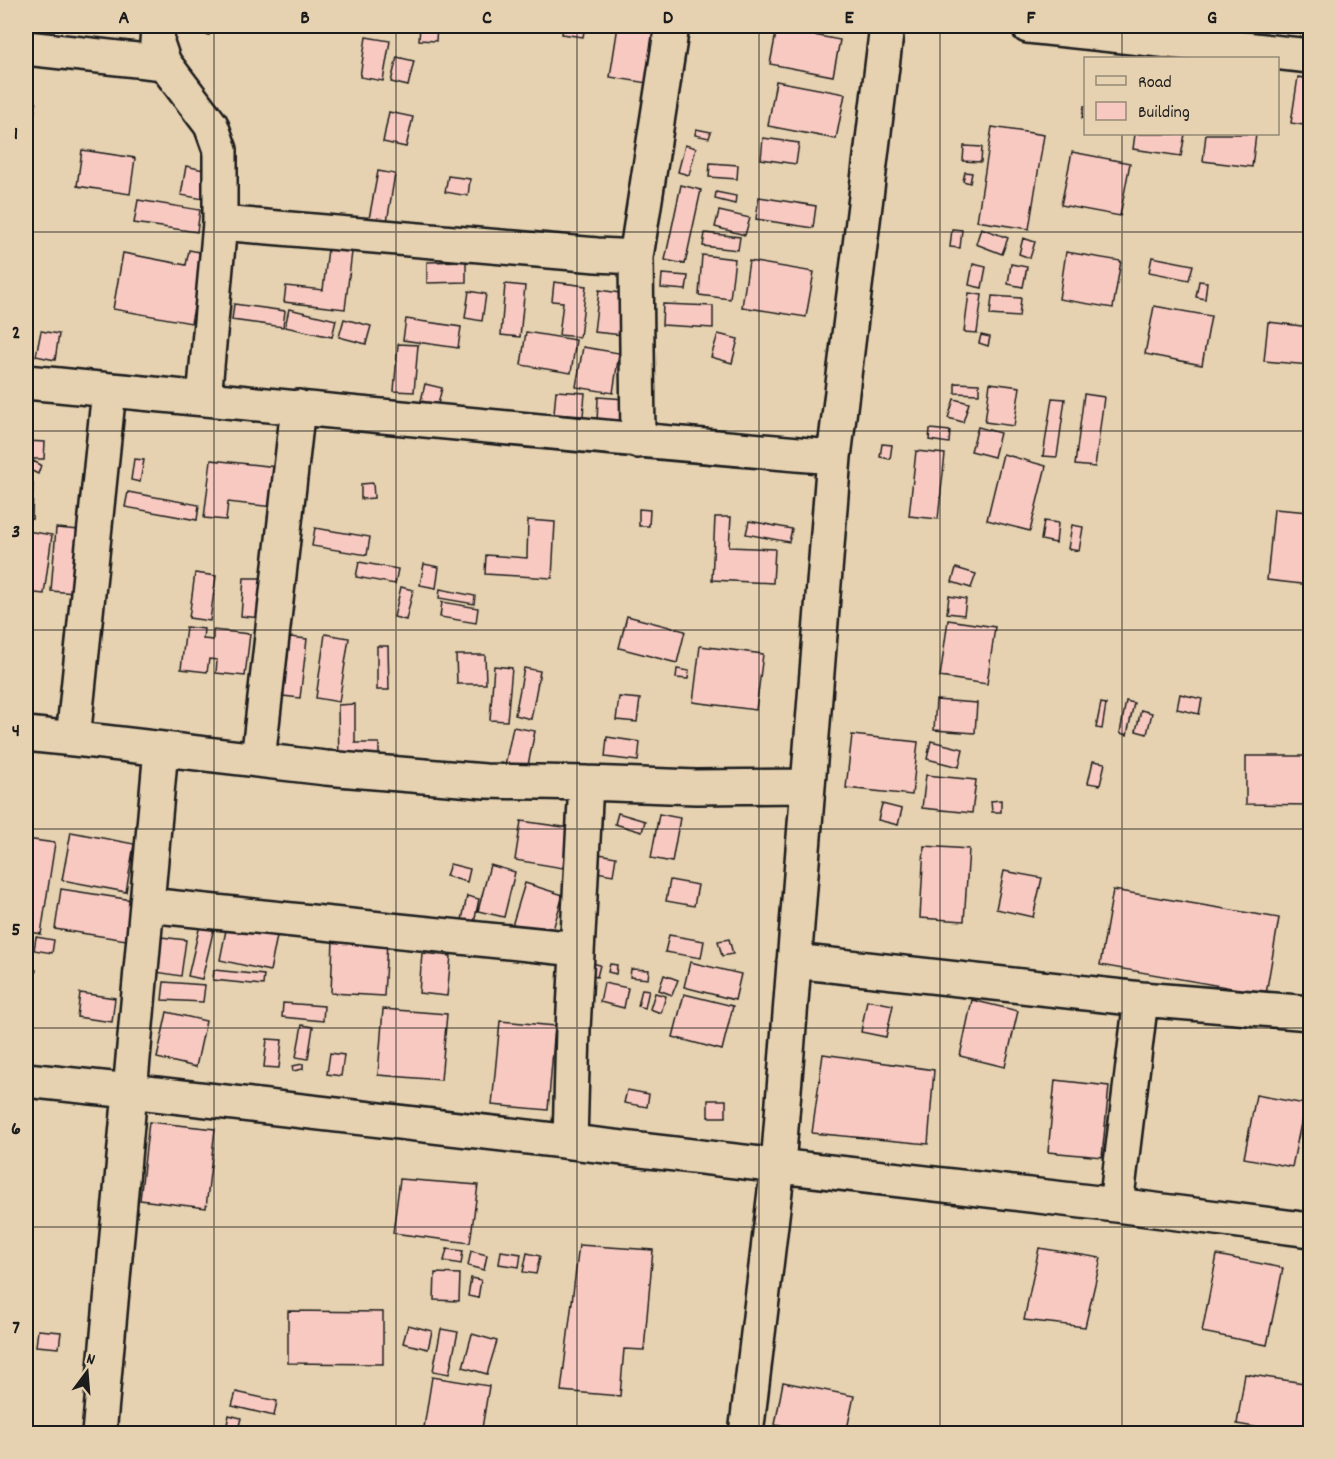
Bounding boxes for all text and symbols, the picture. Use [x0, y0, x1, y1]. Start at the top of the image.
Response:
text: A [119, 5, 130, 33]
text: B [300, 5, 310, 33]
text: C [482, 5, 492, 33]
text: D [663, 5, 674, 33]
text: E [844, 5, 854, 33]
text: F [1027, 5, 1037, 33]
text: G [1207, 5, 1217, 33]
legend [1084, 57, 1279, 135]
text: Road [1138, 71, 1172, 96]
text: Building [1138, 101, 1190, 126]
text: 1 [14, 121, 18, 149]
text: 2 [12, 320, 20, 348]
text: 3 [12, 519, 20, 547]
text: 4 [12, 718, 20, 746]
text: 5 [11, 917, 21, 945]
text: 6 [11, 1116, 21, 1144]
text: 7 [12, 1315, 20, 1343]
north arrow [57, 1342, 117, 1402]
text: N [83, 1348, 98, 1372]

